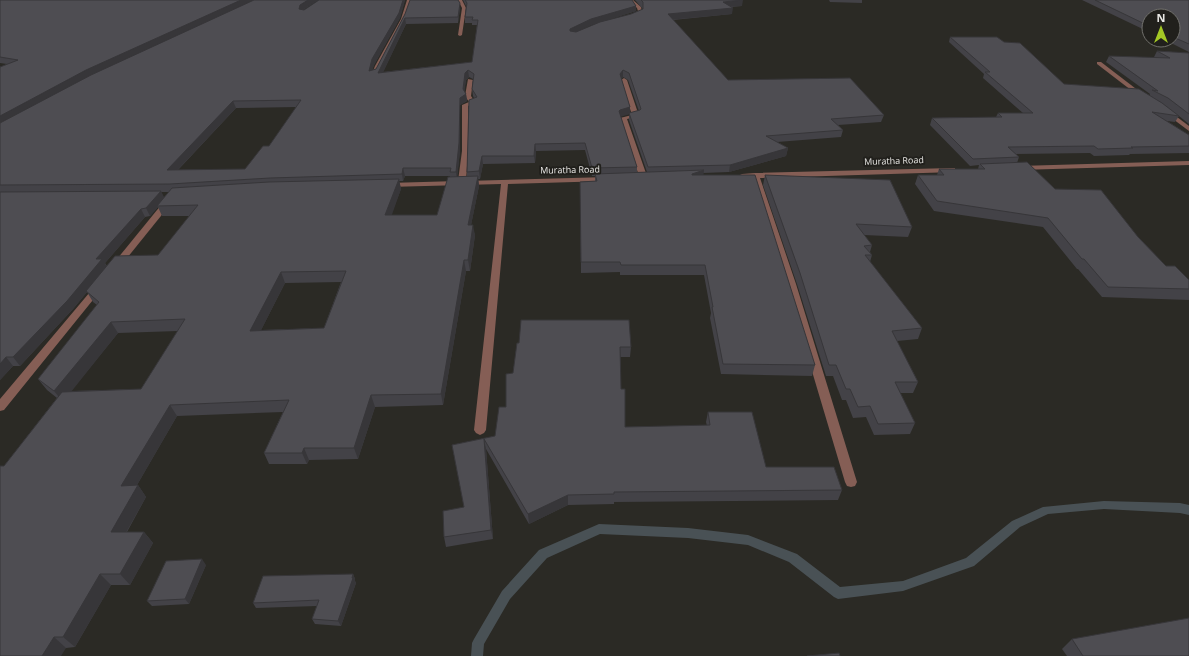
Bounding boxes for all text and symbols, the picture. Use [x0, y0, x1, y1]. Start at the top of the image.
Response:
north arrow [1141, 8, 1181, 48]
text: N [1157, 10, 1165, 25]
street label: Muratha Road [864, 153, 924, 168]
street label: Muratha Road [540, 162, 600, 177]

